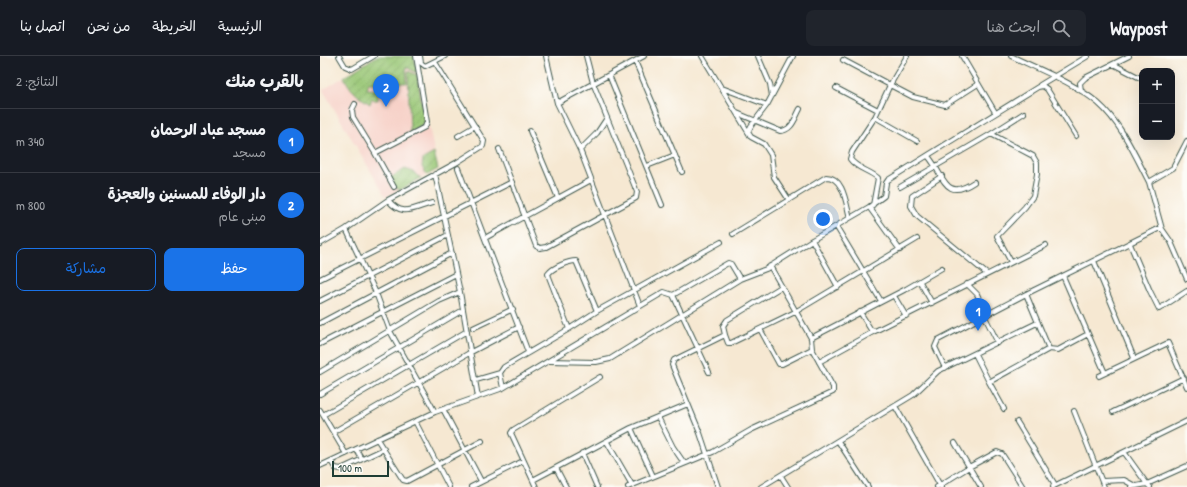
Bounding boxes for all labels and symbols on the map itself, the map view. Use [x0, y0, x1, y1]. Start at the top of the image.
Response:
pin: 2 [373, 74, 399, 107]
your location [813, 209, 833, 229]
pin: 1 [965, 298, 991, 331]
scale bar [332, 459, 389, 478]

